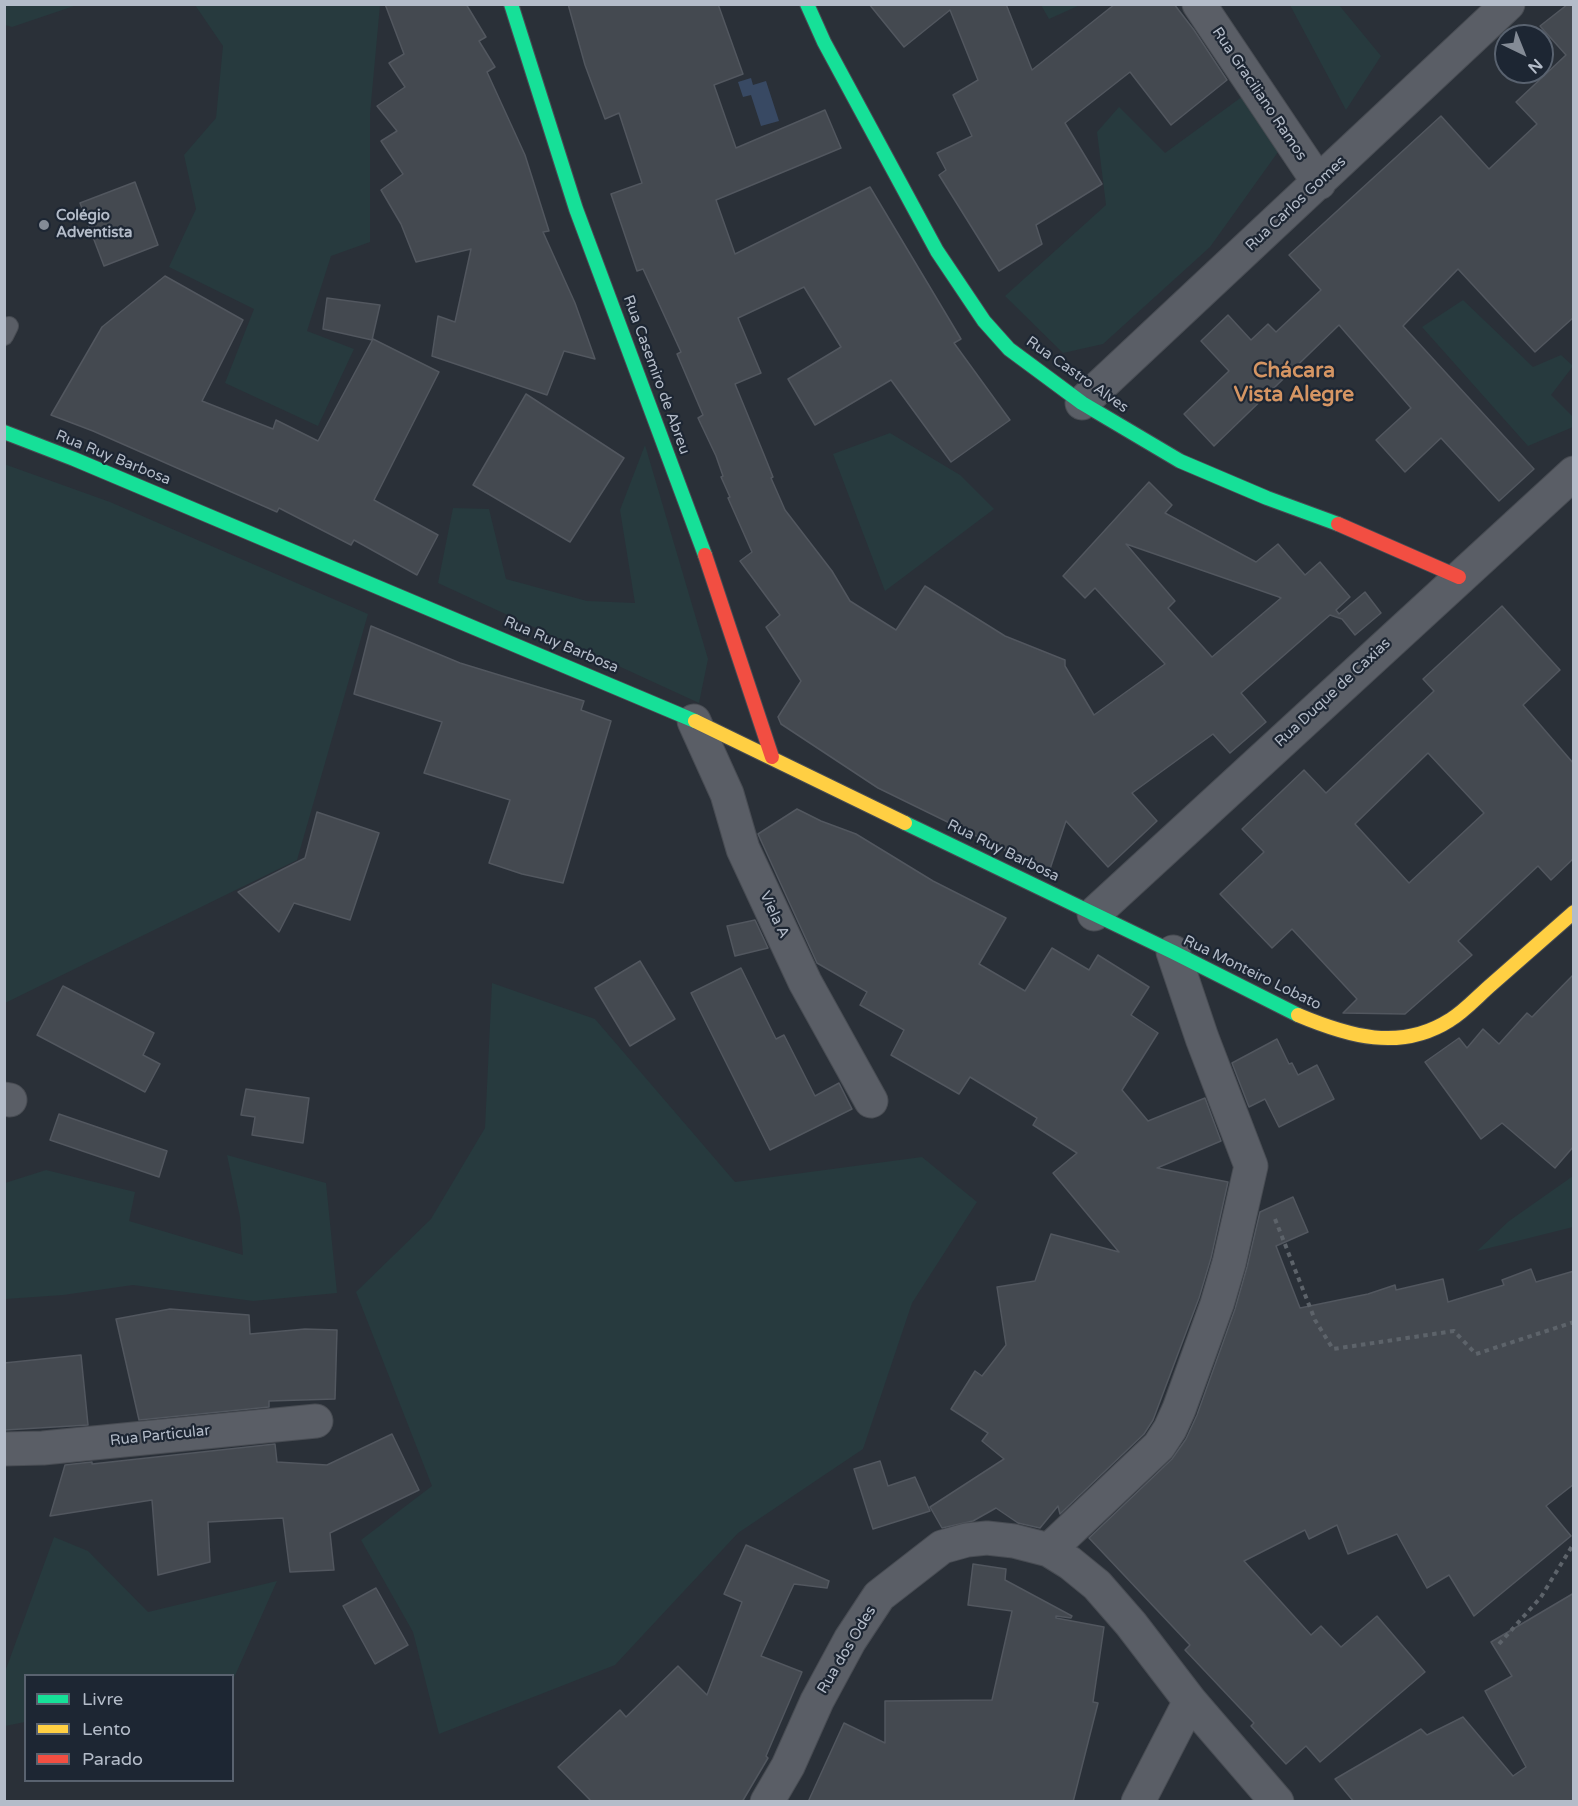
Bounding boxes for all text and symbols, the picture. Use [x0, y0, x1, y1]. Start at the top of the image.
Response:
street label: Rua Graciliano Ramos [1208, 24, 1310, 164]
north arrow [1494, 24, 1554, 84]
text: N [1523, 54, 1546, 77]
street label: Rua Carlos Gomes [1242, 153, 1350, 255]
place label: Colégio Adventista [56, 207, 133, 242]
marker: Colégio Adventista [37, 218, 51, 232]
street label: Rua Casemiro de Abreu [619, 293, 693, 457]
street label: Rua Castro Alves [1022, 333, 1132, 417]
district label: Chácara Vista Alegre [1234, 358, 1354, 408]
street label: Rua Ruy Barbosa [53, 427, 173, 489]
street label: Rua Ruy Barbosa [501, 613, 621, 677]
street label: Rua Duque de Caxias [1271, 635, 1395, 751]
street label: Rua Ruy Barbosa [944, 816, 1062, 886]
street label: Viela A [755, 889, 793, 941]
street label: Rua Monteiro Lobato [1180, 932, 1324, 1014]
street label: Rua Particular [109, 1422, 211, 1450]
street label: Rua dos Odes [814, 1603, 880, 1697]
legend [24, 1674, 234, 1782]
text: Livre [82, 1688, 123, 1710]
text: Lento [82, 1718, 131, 1740]
text: Parado [82, 1748, 143, 1770]

